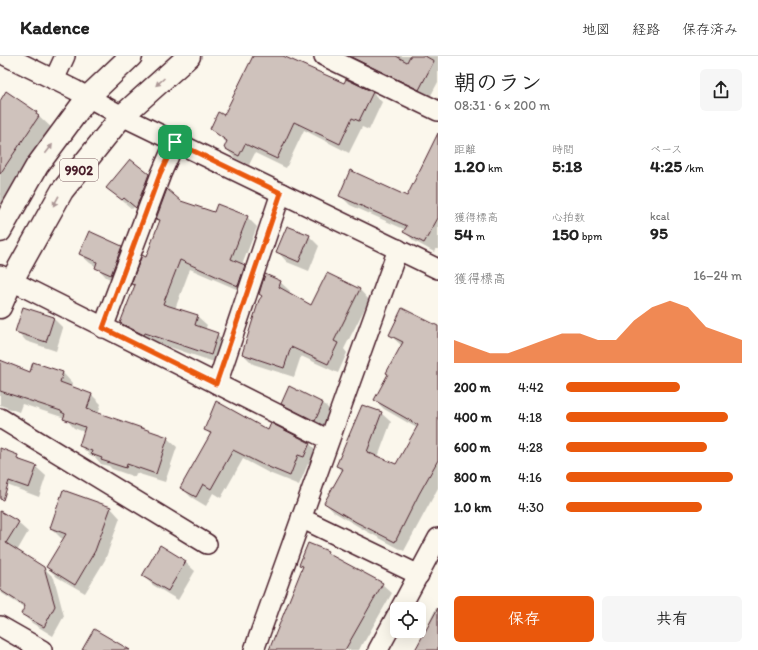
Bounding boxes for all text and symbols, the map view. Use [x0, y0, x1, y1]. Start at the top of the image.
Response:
text: Kadence [20, 16, 90, 39]
text: 地図 [582, 21, 610, 38]
text: 経路 [632, 21, 660, 38]
text: 保存済み [682, 21, 738, 38]
text: 朝のラン [454, 69, 542, 96]
button: share [700, 69, 742, 111]
one-way arrow [155, 77, 165, 87]
text: 08:31 · 6 × 200 m [454, 98, 550, 113]
pin [158, 125, 192, 159]
icon: arrive [164, 131, 186, 153]
text: 距離 [454, 143, 476, 156]
text: 時間 [552, 143, 574, 156]
text: ペース [650, 143, 682, 156]
one-way arrow [45, 144, 53, 155]
text: 1.20 [454, 156, 485, 176]
text: 5:18 [552, 156, 582, 176]
text: 4:25 [650, 156, 682, 176]
road number: 9902 [60, 159, 98, 181]
text: km [485, 162, 503, 175]
text: /km [682, 162, 704, 175]
one-way arrow [53, 195, 60, 206]
text: kcal [650, 210, 670, 223]
text: 獲得標高 [454, 211, 498, 224]
text: 心拍数 [552, 211, 585, 224]
text: 95 [650, 223, 668, 243]
text: 54 [454, 224, 473, 244]
text: 150 [552, 224, 579, 244]
text: m [473, 230, 485, 243]
text: bpm [579, 230, 602, 243]
text: 16–24 m [693, 268, 742, 283]
text: 獲得標高 [454, 271, 506, 286]
text: 200 m [454, 380, 491, 395]
text: 4:42 [518, 380, 544, 395]
text: 400 m [454, 410, 492, 425]
text: 4:18 [518, 410, 542, 425]
text: 600 m [454, 440, 491, 455]
text: 4:28 [518, 440, 543, 455]
text: 800 m [454, 470, 491, 485]
text: 4:16 [518, 470, 542, 485]
text: 1.0 km [454, 500, 491, 515]
text: 4:30 [518, 500, 544, 515]
button: 保存 [454, 596, 594, 642]
button: 共有 [602, 596, 742, 642]
map controls [390, 602, 426, 638]
button: locate [390, 602, 426, 638]

